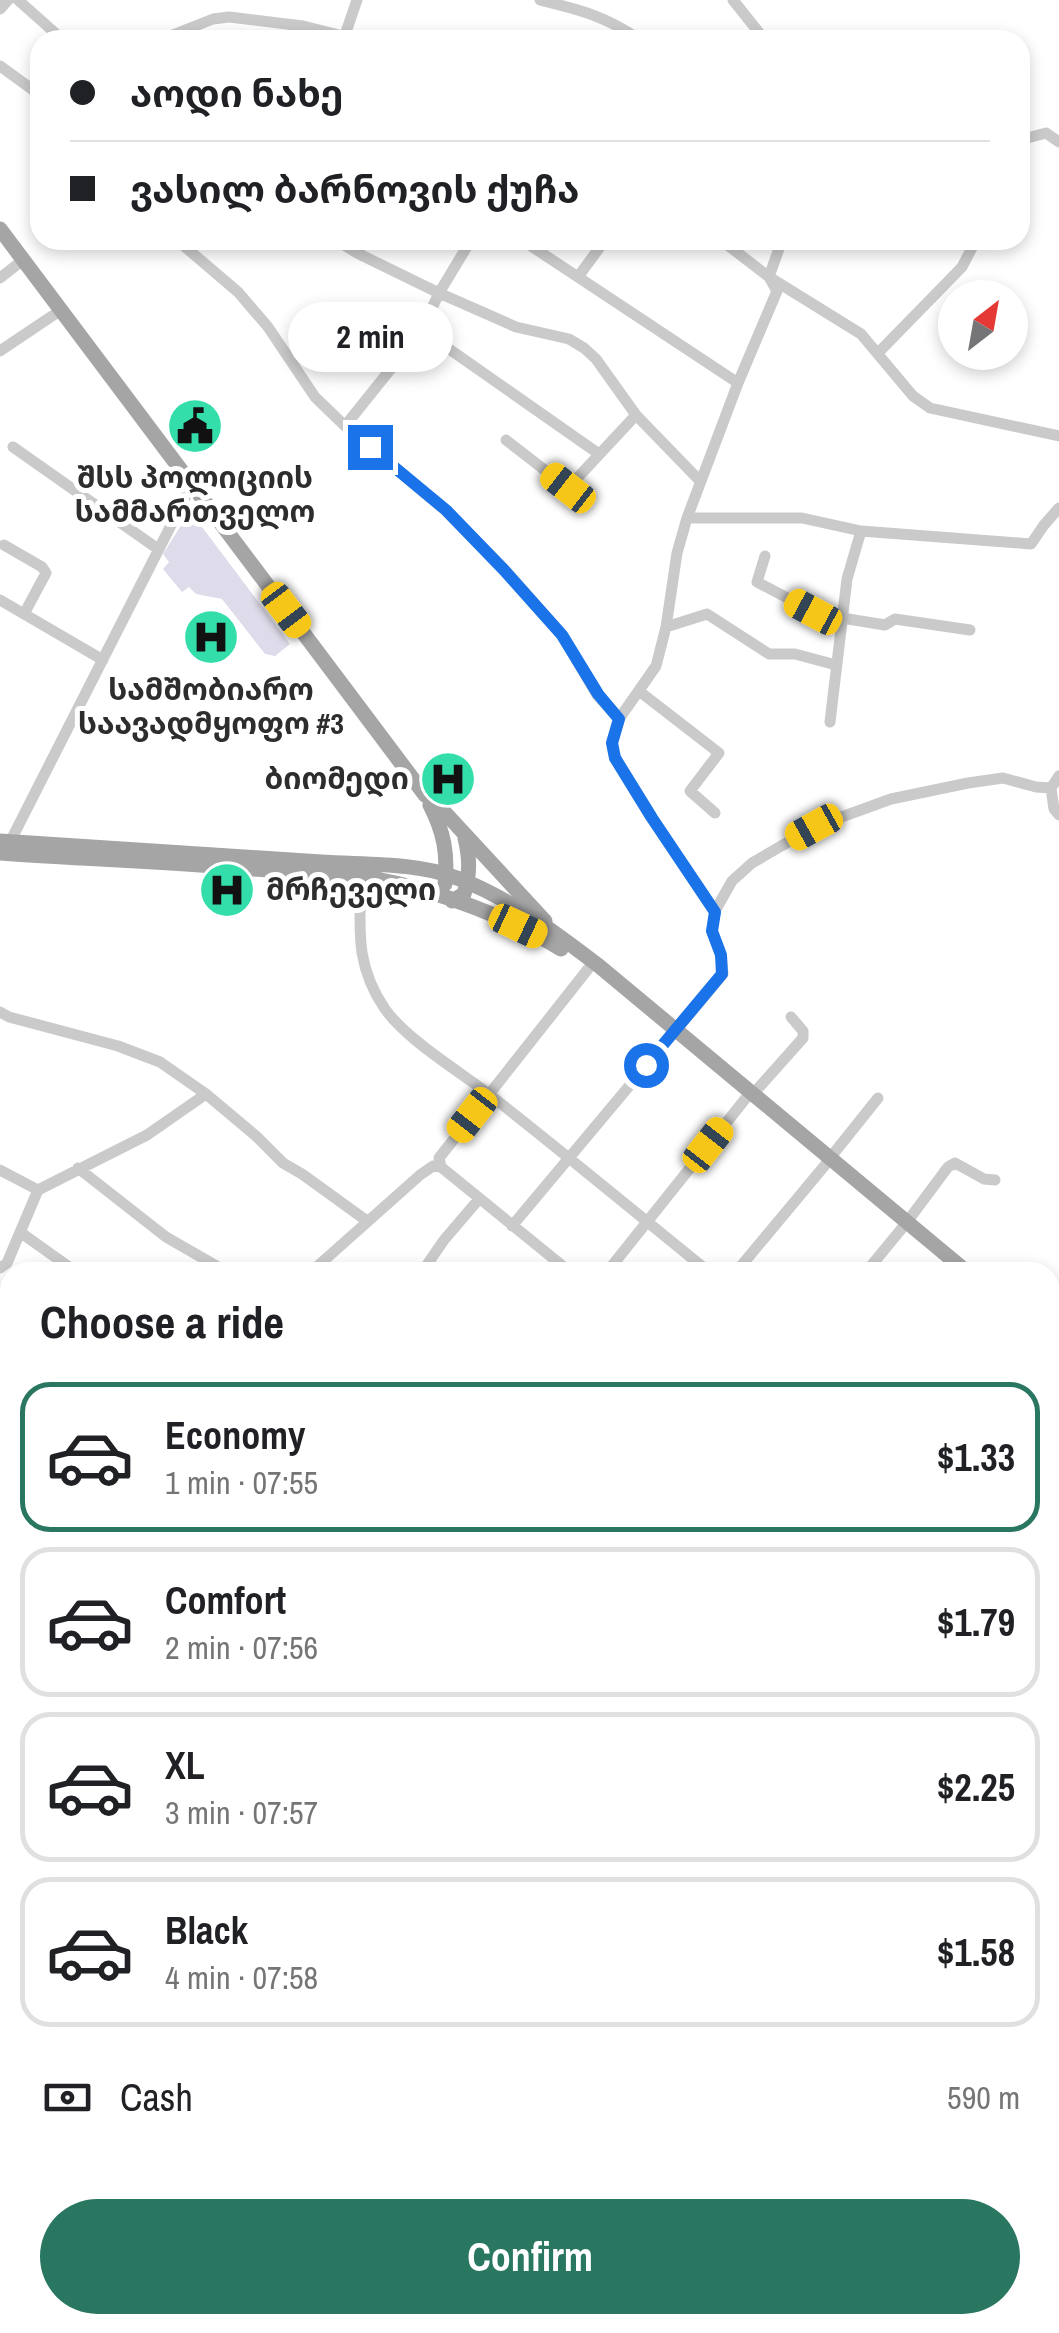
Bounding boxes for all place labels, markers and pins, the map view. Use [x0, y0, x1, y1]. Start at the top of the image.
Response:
public building icon: შსს პოლიციის სამმართველო [165, 396, 225, 456]
place label: შსს პოლიციის სამმართველო [75, 457, 315, 531]
hospital icon: სამშობიარო საავადმყოფო #3 [181, 607, 241, 667]
place label: სამშობიარო საავადმყოფო #3 [78, 669, 344, 743]
hospital icon: ბიომედი [418, 749, 478, 809]
place label: ბიომედი [265, 758, 409, 798]
hospital icon: მრჩეველი [197, 860, 257, 920]
place label: მრჩეველი [266, 869, 436, 909]

